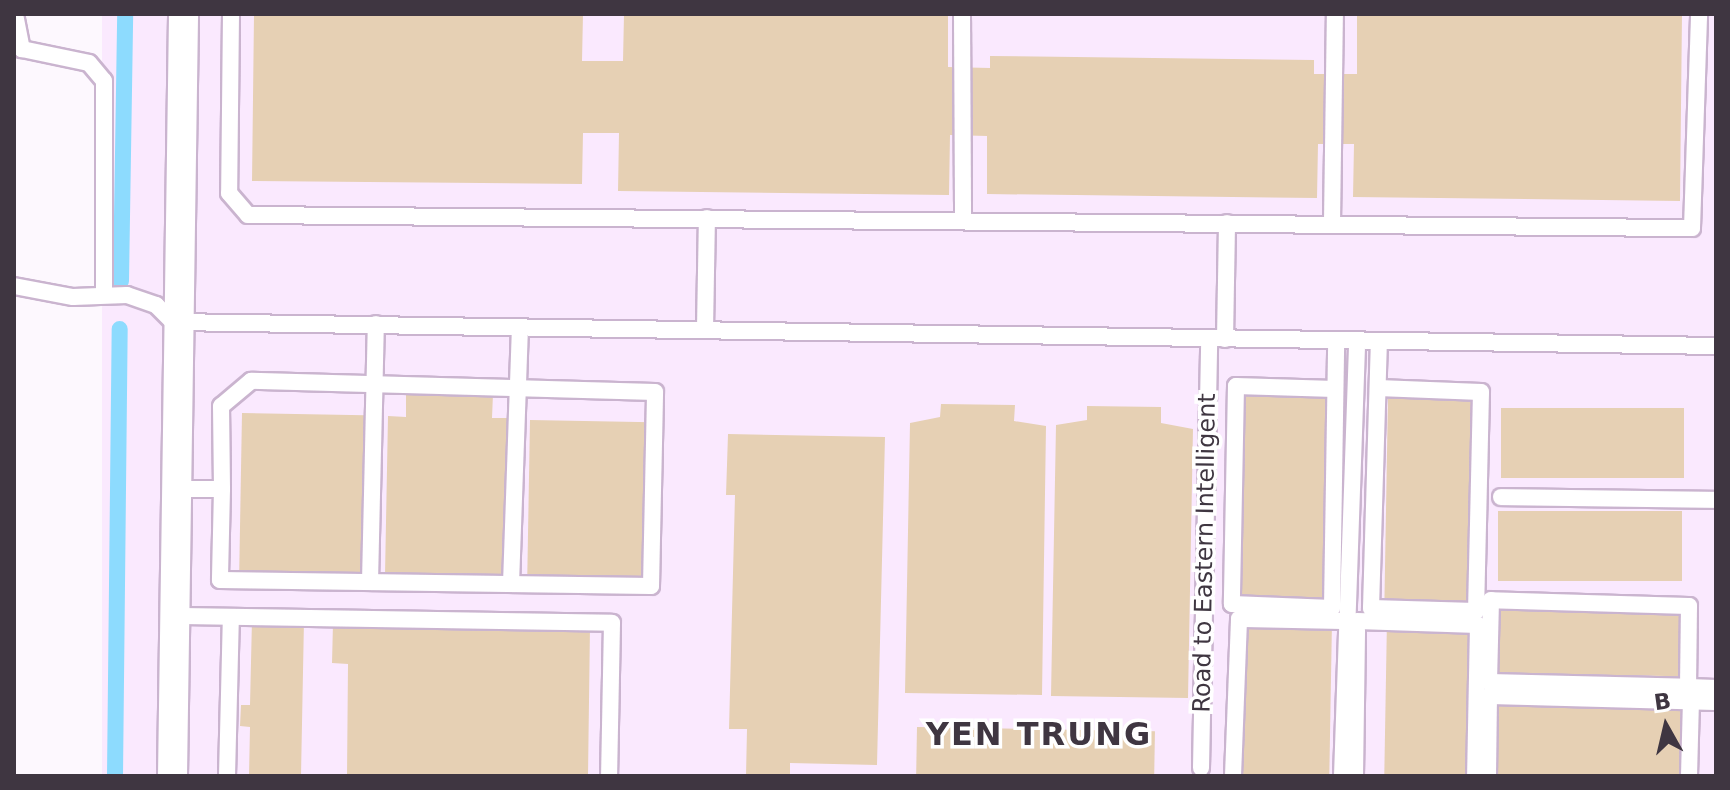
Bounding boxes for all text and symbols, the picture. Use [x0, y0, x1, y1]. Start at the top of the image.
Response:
street label: Road to Eastern Intelligent [1188, 393, 1222, 713]
north arrow [1626, 686, 1706, 766]
text: B [1653, 688, 1673, 715]
district label: YEN TRUNG [926, 715, 1152, 753]

